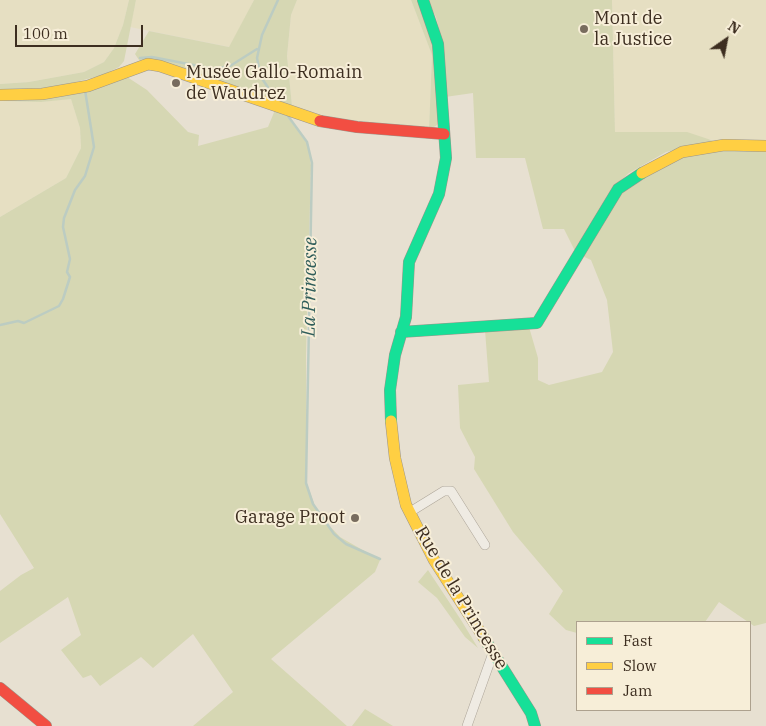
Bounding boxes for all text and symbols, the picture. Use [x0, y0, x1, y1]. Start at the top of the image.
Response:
place label: Mont de la Justice [594, 8, 672, 50]
scale bar [18, 15, 145, 47]
north arrow [701, 15, 751, 65]
text: N [725, 17, 744, 38]
marker: Mont de la Justice [578, 23, 590, 35]
text: 100 m [23, 24, 68, 43]
place label: Musée Gallo-Romain de Waudrez [186, 62, 363, 104]
marker: Musée Gallo-Romain de Waudrez [170, 77, 182, 89]
water label: La Princesse [298, 237, 322, 337]
place label: Garage Proot [235, 507, 345, 529]
marker: Garage Proot [349, 512, 361, 524]
street label: Rue de la Princesse [410, 522, 512, 674]
legend [576, 621, 751, 711]
text: Fast [623, 631, 653, 650]
text: Slow [623, 656, 656, 675]
text: Jam [623, 681, 652, 700]

